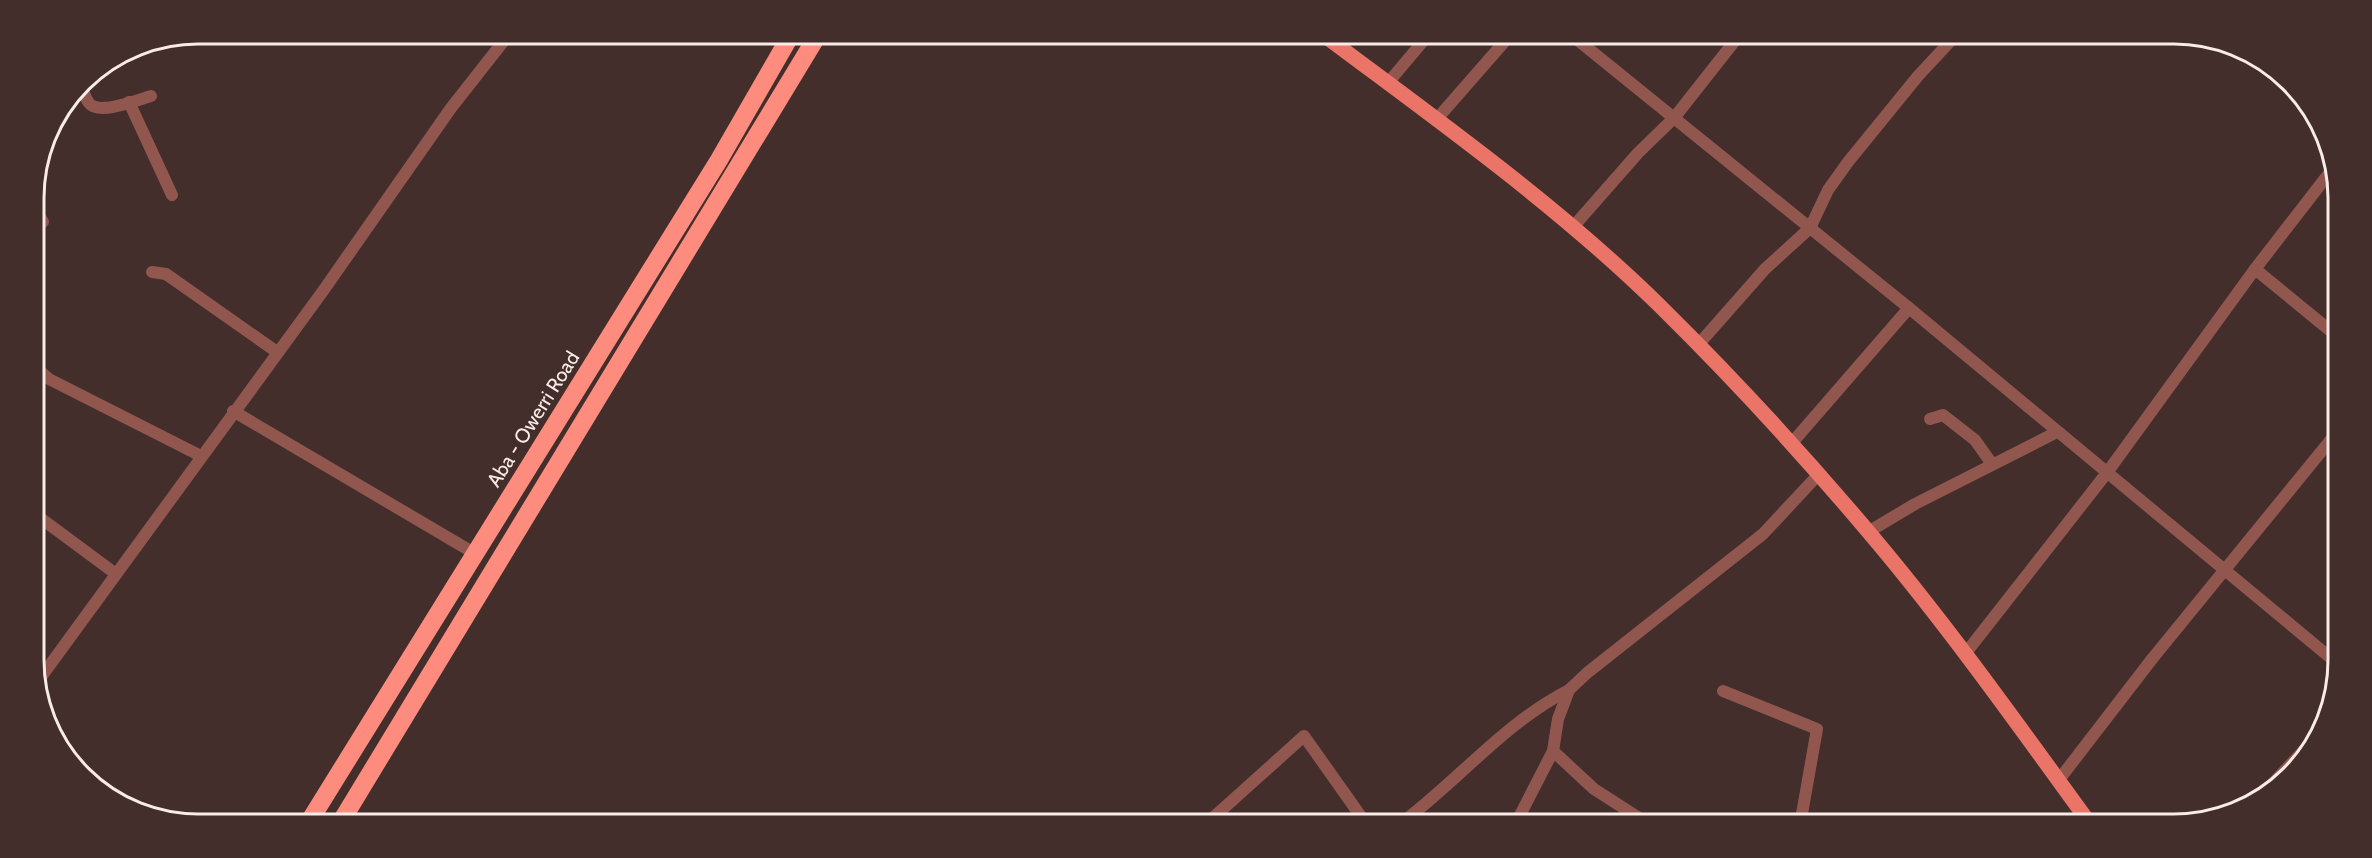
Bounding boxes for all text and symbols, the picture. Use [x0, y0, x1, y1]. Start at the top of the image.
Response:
street label: Aba - Owerri Road [482, 347, 584, 491]

